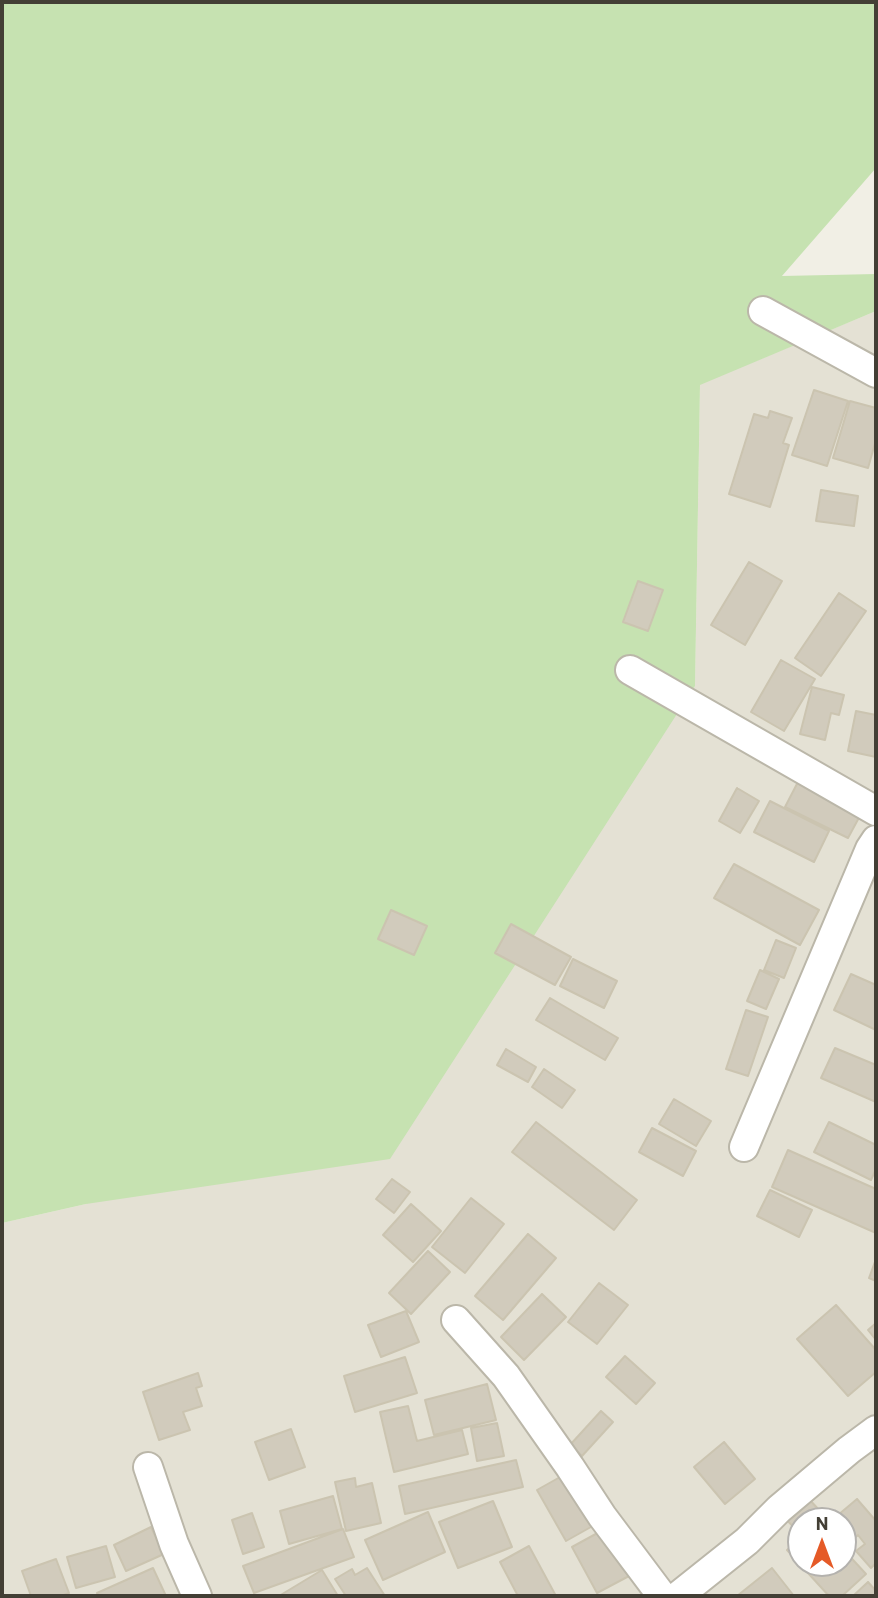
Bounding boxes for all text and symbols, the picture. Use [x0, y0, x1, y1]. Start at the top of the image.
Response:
north arrow [787, 1507, 857, 1577]
text: N [816, 1511, 828, 1534]

